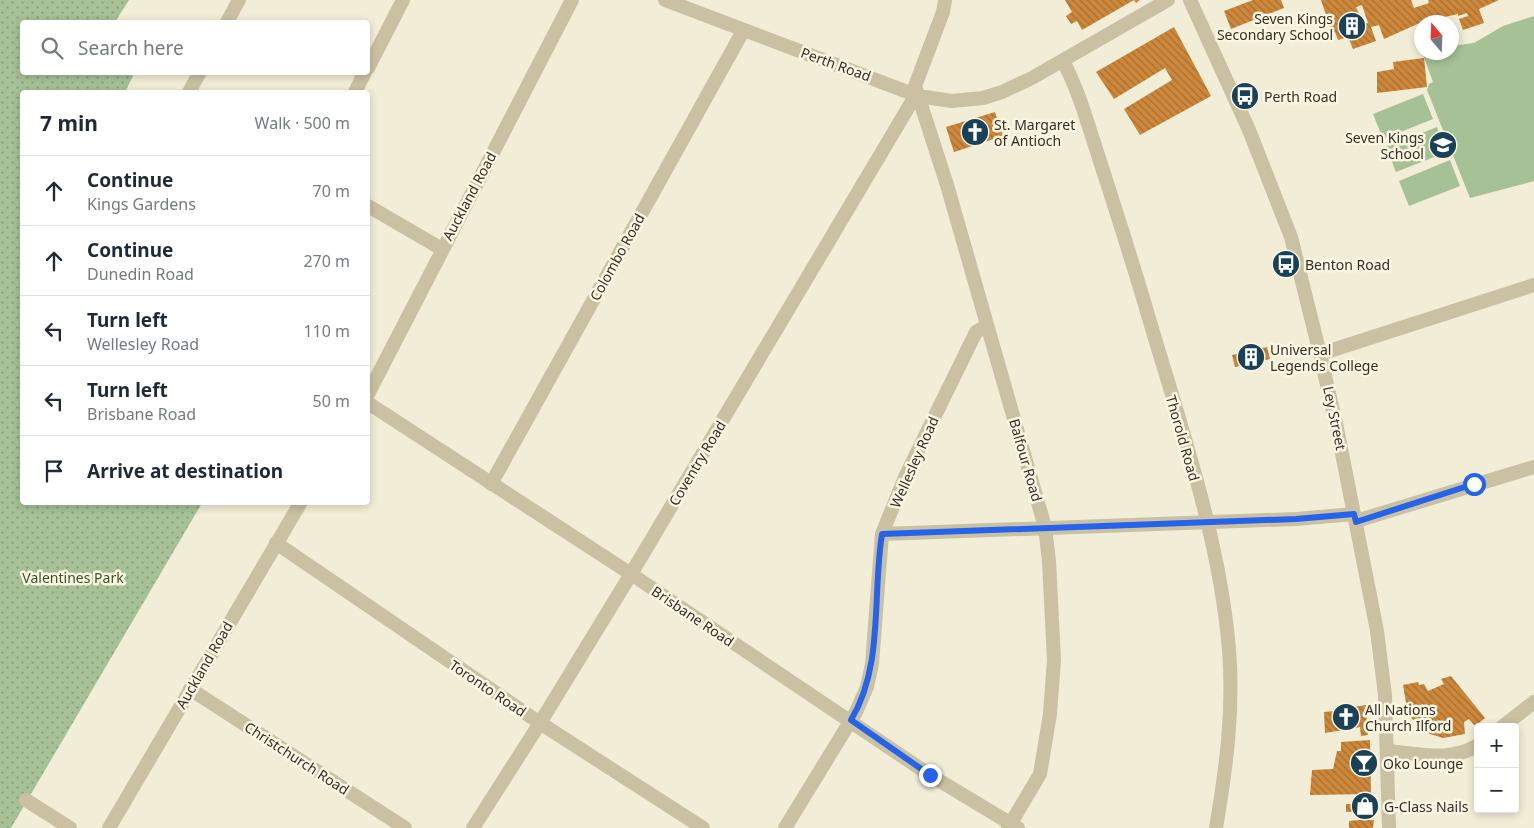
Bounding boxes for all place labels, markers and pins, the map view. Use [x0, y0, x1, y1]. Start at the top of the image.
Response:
place label: Seven Kings Secondary School [1217, 9, 1333, 44]
building icon: Seven Kings Secondary School [1337, 11, 1367, 41]
bus stop icon: Perth Road [1230, 81, 1260, 111]
place label: Perth Road [1264, 87, 1337, 106]
place label: St. Margaret of Antioch [994, 115, 1075, 150]
church icon: St. Margaret of Antioch [960, 117, 990, 147]
place label: Seven Kings School [1345, 128, 1424, 163]
school or university icon: Seven Kings School [1428, 130, 1458, 160]
bus stop icon: Benton Road [1271, 249, 1301, 279]
place label: Benton Road [1305, 255, 1390, 274]
place label: Universal Legends College [1270, 340, 1378, 375]
building icon: Universal Legends College [1236, 342, 1266, 372]
place label: All Nations Church Ilford [1365, 700, 1451, 735]
church icon: All Nations Church Ilford [1331, 702, 1361, 732]
bar icon: Oko Lounge [1349, 748, 1379, 778]
place label: Oko Lounge [1383, 754, 1463, 773]
shop icon: G-Class Nails [1350, 791, 1380, 821]
place label: G-Class Nails [1384, 797, 1469, 816]

